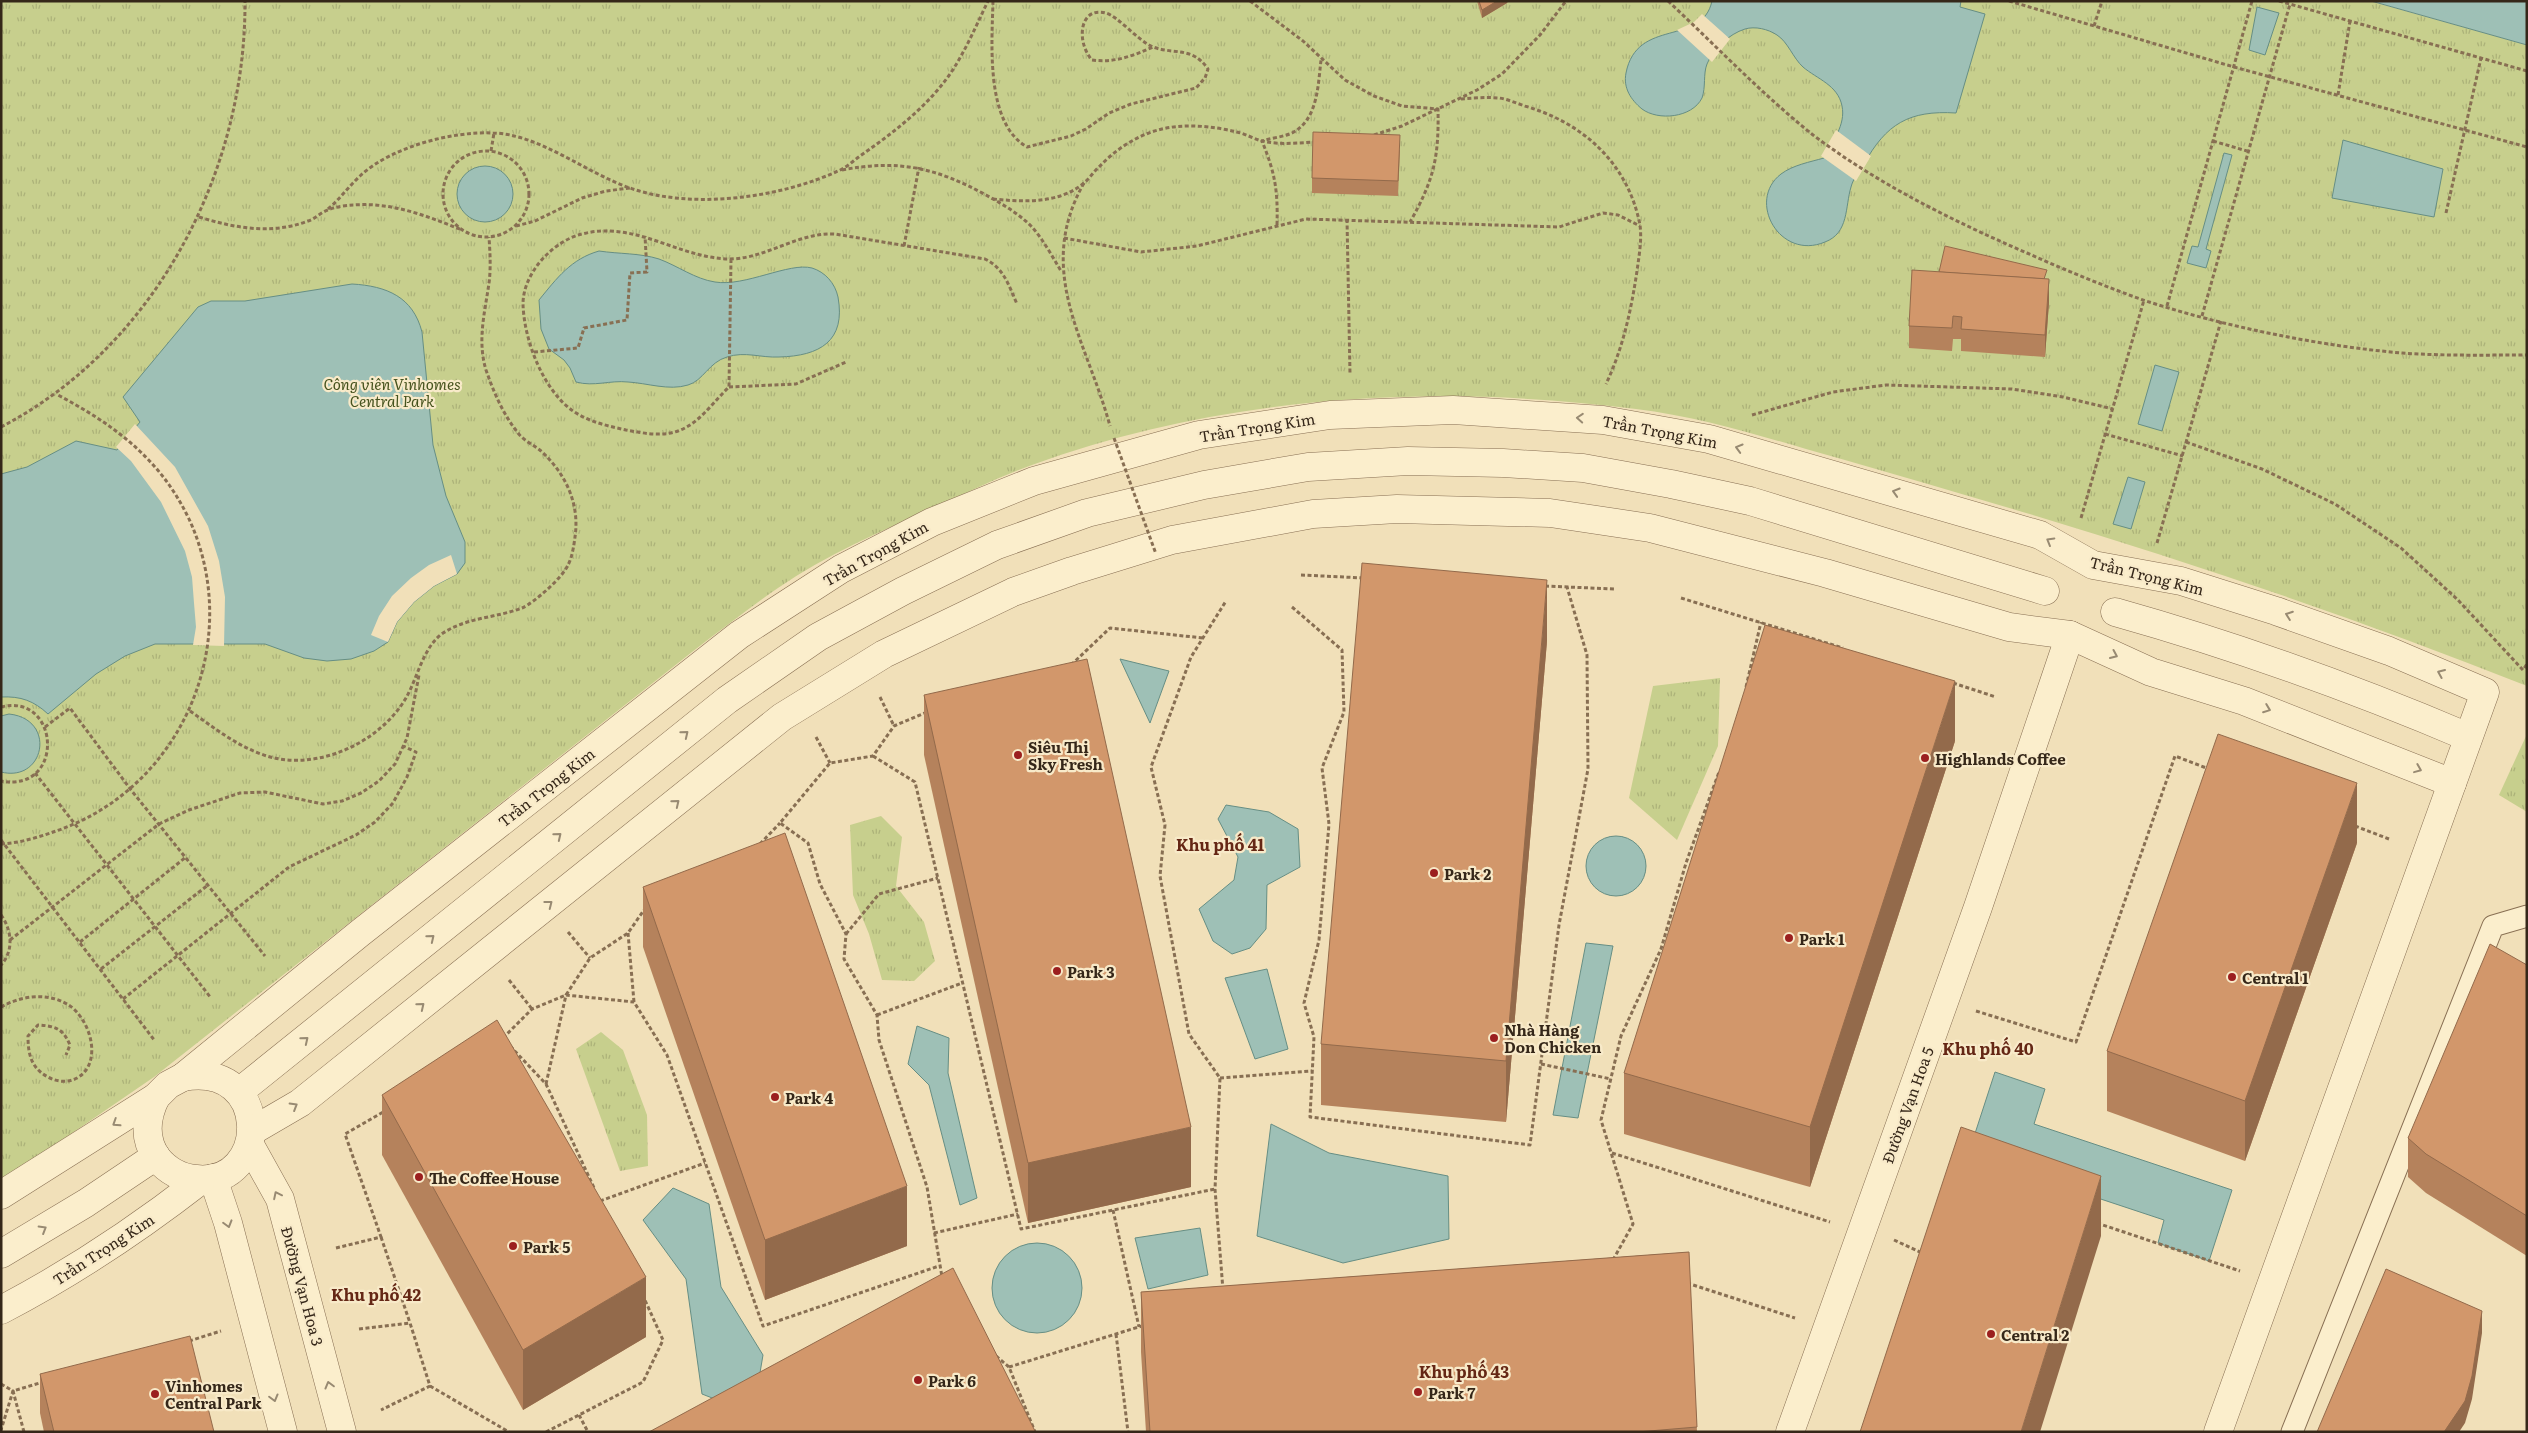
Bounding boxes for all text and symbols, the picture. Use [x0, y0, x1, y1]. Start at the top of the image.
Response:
park label: Công viên Vinhomes Central Park [323, 372, 461, 412]
street label: Trần Trọng Kim [1197, 406, 1317, 448]
street label: Trần Trọng Kim [1600, 409, 1720, 454]
one-way arrow [1576, 413, 1584, 424]
one-way arrow [1735, 443, 1744, 454]
one-way arrow [1892, 487, 1900, 497]
street label: Trần Trọng Kim [818, 514, 932, 591]
one-way arrow [2047, 537, 2056, 547]
street label: Trần Trọng Kim [2087, 550, 2207, 600]
one-way arrow [2285, 611, 2293, 621]
one-way arrow [2109, 649, 2118, 659]
one-way arrow [2437, 668, 2445, 678]
one-way arrow [2262, 703, 2271, 714]
one-way arrow [679, 730, 688, 739]
place label: Siêu Thị Sky Fresh [1028, 735, 1103, 775]
street label: Trần Trọng Kim [493, 742, 600, 832]
place label: Highlands Coffee [1935, 747, 2066, 770]
marker: Siêu Thị Sky Fresh [1012, 749, 1024, 761]
marker: Highlands Coffee [1919, 752, 1931, 764]
one-way arrow [2414, 763, 2422, 773]
one-way arrow [670, 801, 679, 809]
district label: Khu phố 41 [1176, 832, 1264, 856]
one-way arrow [552, 833, 561, 841]
place label: Park 2 [1444, 862, 1491, 885]
marker: Park 2 [1428, 867, 1440, 879]
one-way arrow [543, 901, 552, 910]
place label: Park 1 [1799, 927, 1844, 950]
marker: Park 1 [1783, 932, 1795, 944]
one-way arrow [425, 935, 434, 943]
place label: Park 3 [1067, 960, 1115, 983]
marker: Park 3 [1051, 965, 1063, 977]
place label: Central 1 [2242, 966, 2309, 989]
marker: Central 1 [2226, 971, 2238, 983]
one-way arrow [416, 1002, 425, 1011]
place label: Nhà Hàng Don Chicken [1504, 1018, 1602, 1058]
marker: Nhà Hàng Don Chicken [1488, 1032, 1500, 1044]
district label: Khu phố 40 [1942, 1036, 2034, 1060]
one-way arrow [299, 1037, 308, 1045]
street label: Đường Vạn Hoa 5 [1875, 1043, 1939, 1167]
place label: Park 4 [785, 1086, 833, 1109]
marker: Park 4 [769, 1091, 781, 1103]
one-way arrow [289, 1103, 298, 1113]
one-way arrow [112, 1117, 121, 1126]
place label: The Coffee House [429, 1166, 560, 1189]
marker: The Coffee House [413, 1171, 425, 1183]
one-way arrow [273, 1191, 283, 1200]
street label: Trần Trọng Kim [48, 1207, 159, 1291]
one-way arrow [222, 1220, 233, 1229]
street label: Đường Vạn Hoa 3 [276, 1224, 330, 1348]
one-way arrow [37, 1226, 46, 1236]
place label: Park 5 [523, 1235, 570, 1258]
marker: Park 5 [507, 1240, 519, 1252]
district label: Khu phố 42 [331, 1282, 421, 1306]
place label: Central 2 [2001, 1323, 2069, 1346]
marker: Central 2 [1985, 1328, 1997, 1340]
district label: Khu phố 43 [1419, 1359, 1509, 1383]
place label: Park 6 [928, 1369, 976, 1392]
place label: Vinhomes Central Park [165, 1374, 262, 1414]
marker: Park 6 [912, 1374, 924, 1386]
one-way arrow [325, 1381, 335, 1389]
place label: Park 7 [1428, 1381, 1476, 1404]
marker: Park 7 [1412, 1386, 1424, 1398]
marker: Vinhomes Central Park [149, 1388, 161, 1400]
one-way arrow [268, 1394, 279, 1403]

